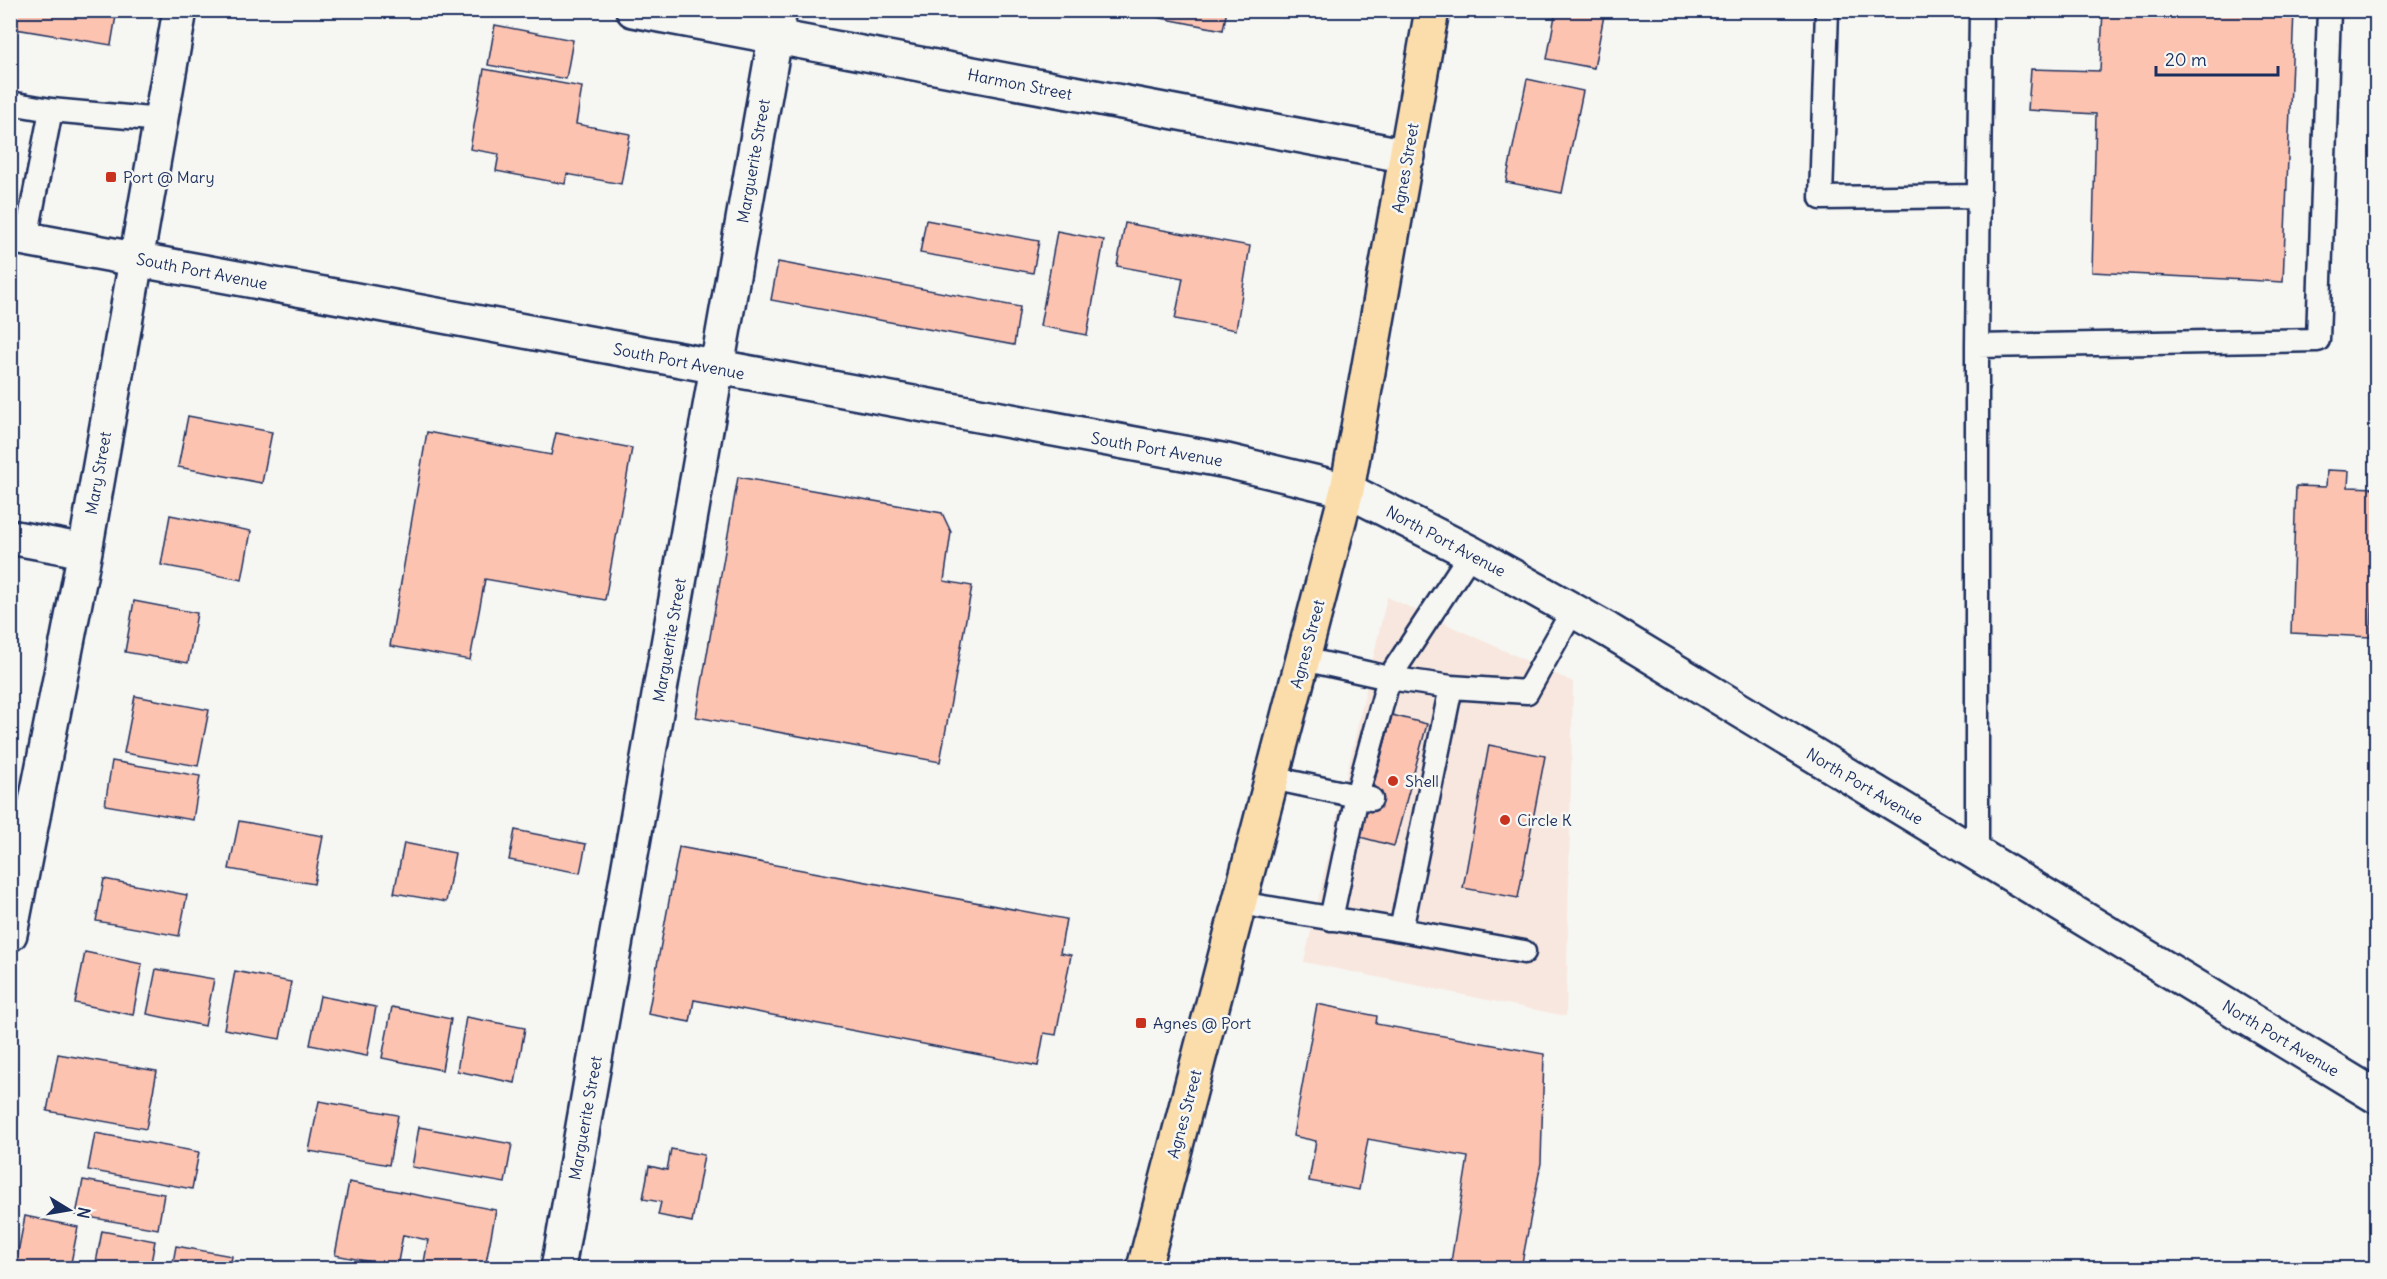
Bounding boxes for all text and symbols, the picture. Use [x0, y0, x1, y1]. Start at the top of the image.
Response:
scale bar [2156, 39, 2278, 77]
text: 20 m [2165, 48, 2207, 71]
street label: Harmon Street [966, 64, 1075, 104]
street label: Marguerite Street [732, 97, 774, 225]
street label: Agnes Street [1387, 121, 1423, 214]
place label: Port @ Mary [123, 167, 214, 187]
marker: Port @ Mary [104, 170, 118, 184]
street label: South Port Avenue [135, 248, 269, 294]
street label: South Port Avenue [612, 338, 746, 384]
street label: South Port Avenue [1090, 428, 1224, 470]
street label: Mary Street [81, 429, 115, 516]
street label: North Port Avenue [1383, 501, 1509, 581]
street label: Marguerite Street [648, 576, 690, 704]
street label: Agnes Street [1286, 597, 1329, 690]
street label: North Port Avenue [1803, 743, 1927, 829]
place label: Shell [1405, 771, 1439, 791]
marker: Shell [1386, 774, 1400, 788]
place label: Circle K [1517, 810, 1572, 830]
marker: Circle K [1498, 813, 1512, 827]
street label: North Port Avenue [2219, 995, 2343, 1081]
place label: Agnes @ Port [1153, 1013, 1252, 1033]
marker: Agnes @ Port [1134, 1016, 1148, 1030]
street label: Marguerite Street [564, 1054, 606, 1182]
street label: Agnes Street [1163, 1067, 1206, 1160]
north arrow [39, 1180, 99, 1240]
text: N [73, 1206, 95, 1220]

